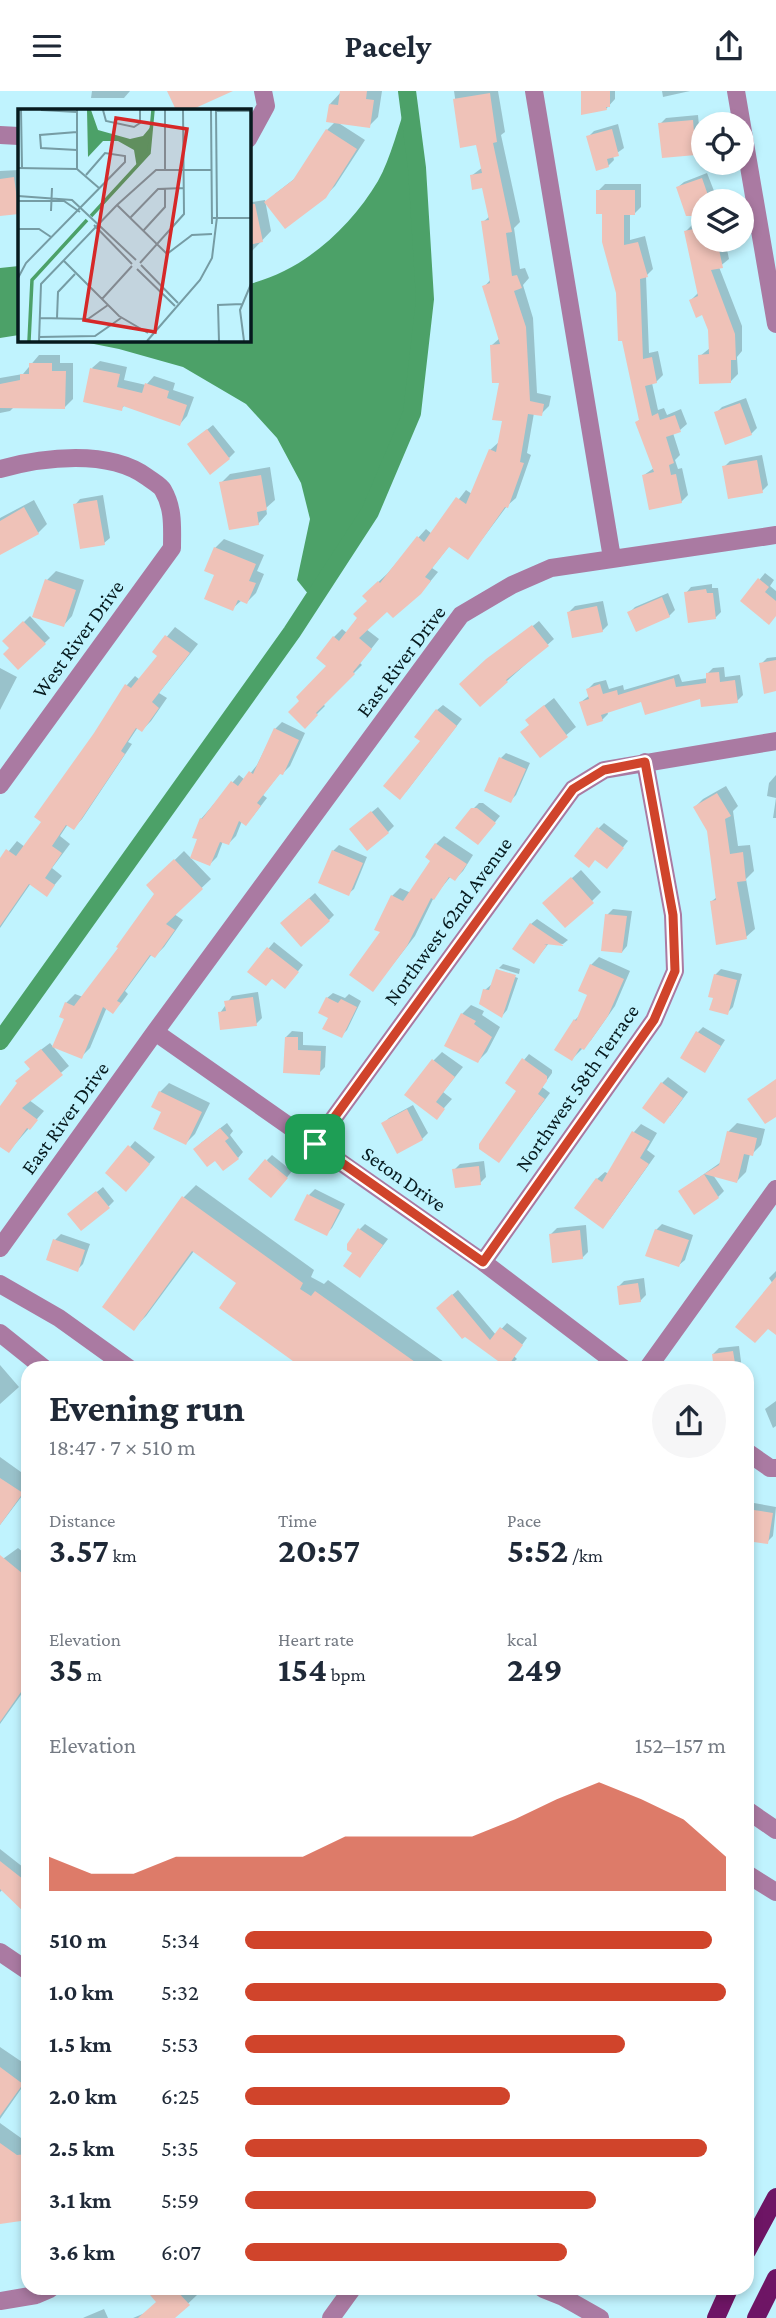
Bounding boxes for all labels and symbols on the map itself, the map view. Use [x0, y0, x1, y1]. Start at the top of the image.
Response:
inset map [18, 109, 250, 341]
street label: West River Drive [27, 575, 129, 703]
street label: East River Drive [351, 601, 451, 721]
street label: Northwest 62nd Avenue [379, 832, 517, 1010]
street label: Northwest 58th Terrace [510, 1000, 644, 1176]
street label: East River Drive [16, 1057, 114, 1179]
pin [285, 1114, 345, 1174]
street label: Seton Drive [357, 1141, 451, 1217]

